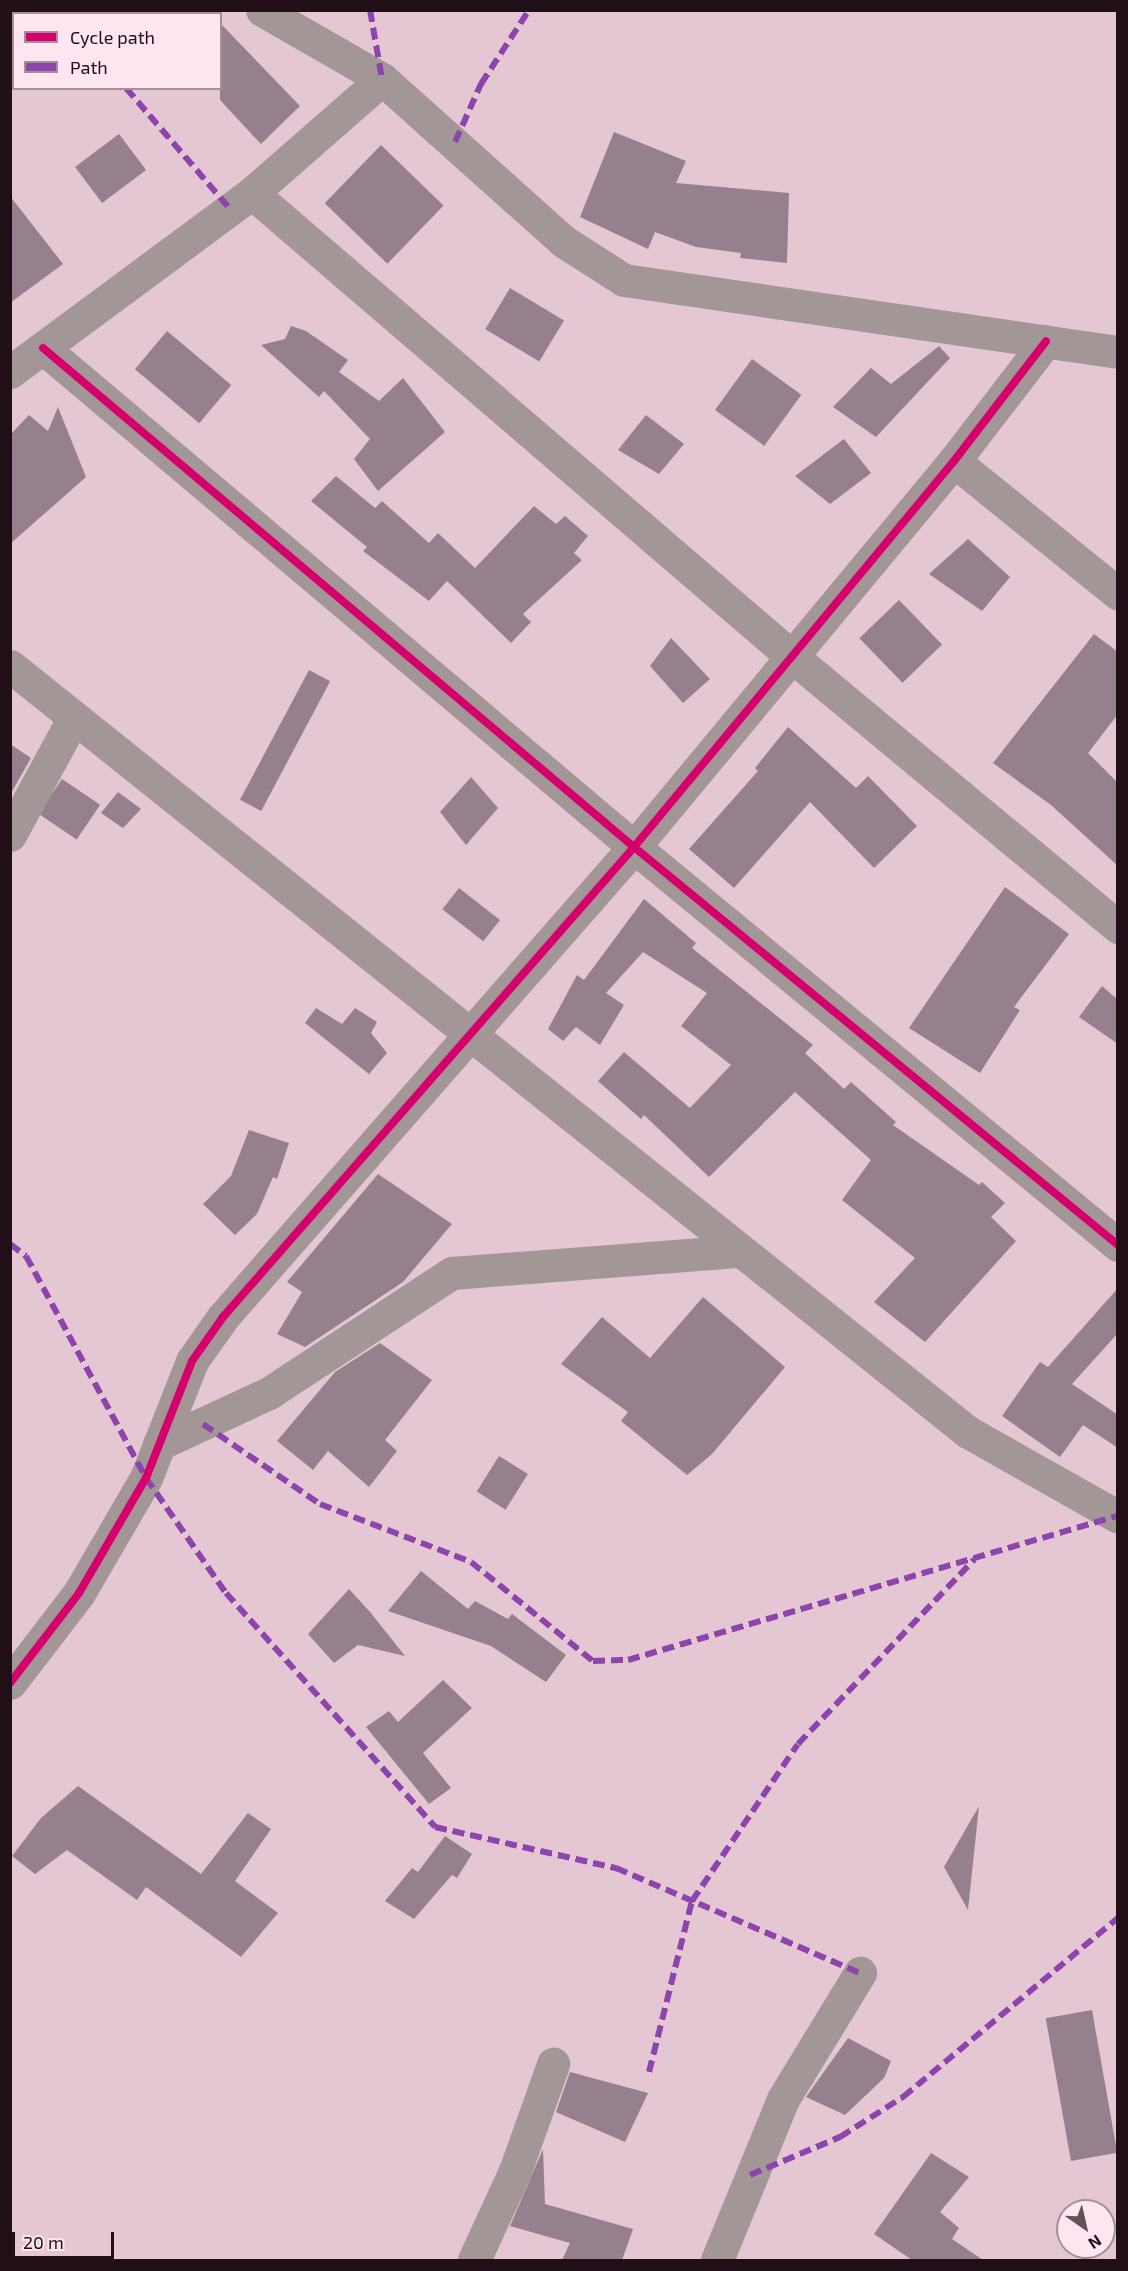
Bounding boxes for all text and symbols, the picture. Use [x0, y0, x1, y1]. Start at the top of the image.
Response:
legend [12, 12, 222, 90]
text: Cycle path [70, 26, 155, 48]
text: Path [70, 56, 108, 78]
north arrow [1056, 2199, 1116, 2259]
scale bar [15, 2220, 117, 2258]
text: 20 m [23, 2231, 64, 2253]
text: N [1085, 2232, 1105, 2254]

